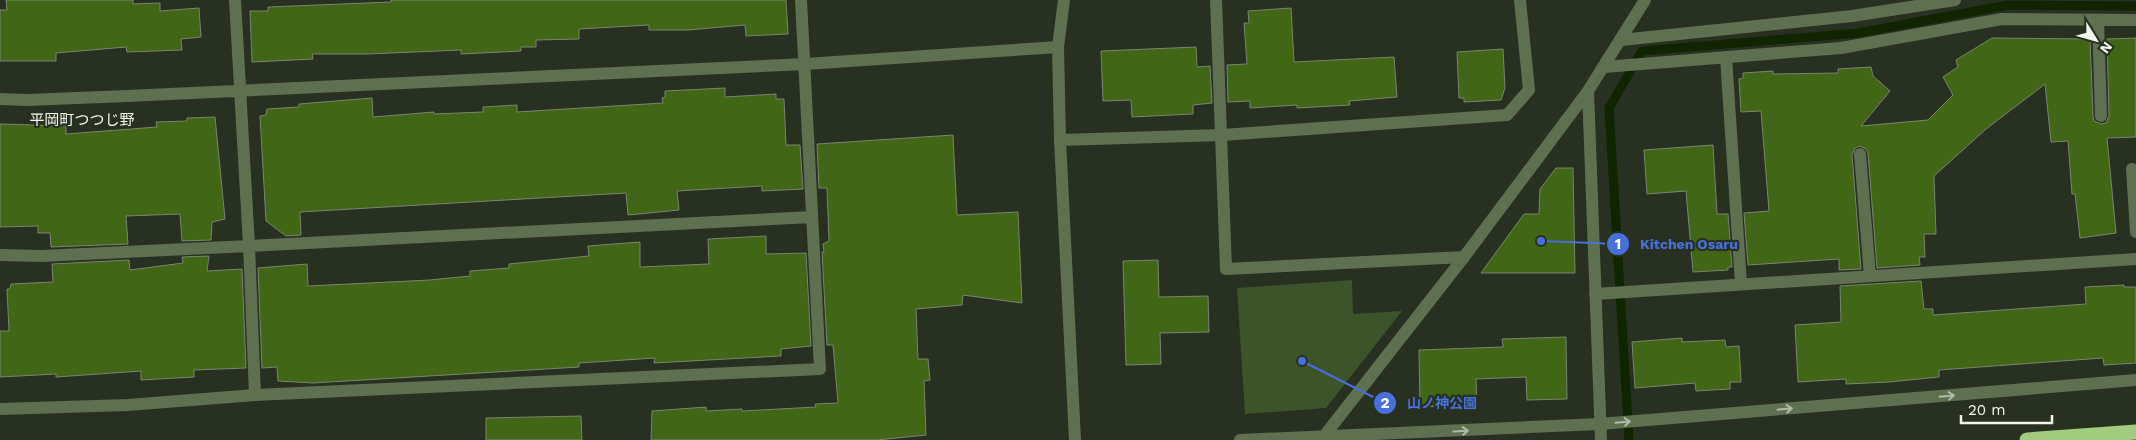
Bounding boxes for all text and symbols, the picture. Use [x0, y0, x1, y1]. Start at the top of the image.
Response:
north arrow [2071, 15, 2121, 65]
text: N [2097, 39, 2116, 57]
district label: 平岡町つつじ野 [29, 111, 135, 129]
callout: Kitchen Osaru [1605, 229, 1748, 258]
text: 1 [1615, 235, 1621, 253]
text: Kitchen Osaru [1640, 236, 1738, 252]
callout: 山ノ神公園 [1372, 389, 1487, 418]
one-way arrow [1939, 391, 1955, 401]
scale bar [1961, 392, 2052, 424]
text: 2 [1381, 394, 1390, 412]
text: 山ノ神公園 [1407, 395, 1477, 411]
text: 20 m [1968, 401, 2006, 419]
one-way arrow [1777, 404, 1793, 414]
one-way arrow [1615, 417, 1631, 427]
one-way arrow [1452, 426, 1468, 435]

